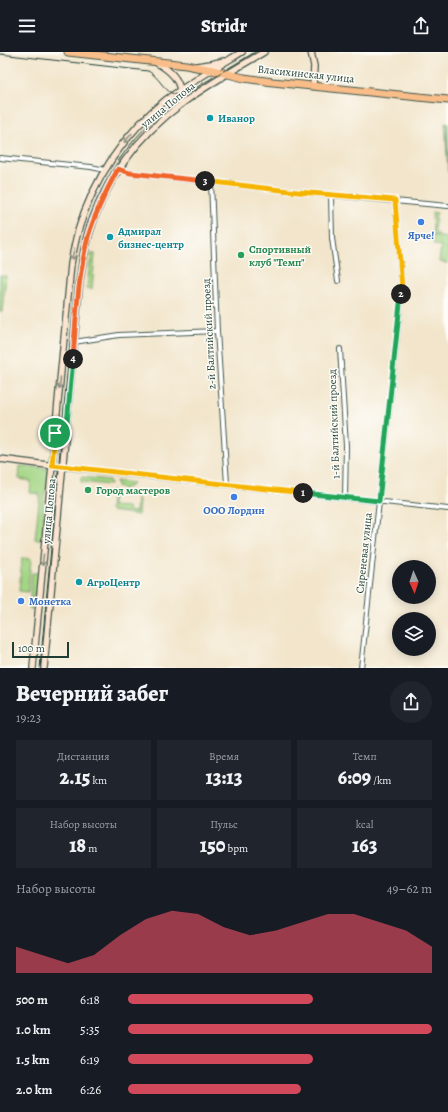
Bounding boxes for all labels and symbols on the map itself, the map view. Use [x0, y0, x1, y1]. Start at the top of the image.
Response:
street label: Власихинская улица [257, 61, 356, 87]
street label: улица Попова [137, 78, 199, 132]
place label: Иванор [218, 111, 255, 126]
marker: Иванор [205, 113, 215, 123]
one-way arrow [124, 133, 133, 143]
pin: 3 [195, 171, 215, 191]
marker: Ярче! [416, 217, 426, 227]
place label: Адмирал бизнес-центр [117, 224, 184, 252]
place label: Ярче! [408, 228, 434, 243]
marker: Адмирал бизнес-центр [105, 232, 115, 242]
place label: Спортивный клуб "Темп" [249, 242, 312, 270]
one-way arrow [69, 247, 77, 260]
marker: Спортивный клуб "Темп" [236, 250, 246, 260]
street label: 2-й Балтийский проезд [199, 278, 219, 390]
pin: 2 [391, 284, 411, 304]
pin: 4 [63, 349, 83, 369]
street label: 1-й Балтийский проезд [325, 368, 343, 479]
one-way arrow [56, 376, 64, 389]
pin [38, 416, 72, 450]
street label: улица Попова [39, 477, 59, 545]
place label: Город мастеров [96, 483, 171, 498]
pin: 1 [293, 483, 313, 503]
marker: Город мастеров [83, 485, 93, 495]
marker: ООО Лордин [229, 492, 239, 502]
place label: ООО Лордин [203, 503, 265, 518]
street label: Сиреневая улица [352, 511, 376, 594]
one-way arrow [39, 553, 46, 566]
north arrow [392, 560, 436, 604]
place label: АгроЦентр [86, 575, 140, 590]
marker: АгроЦентр [74, 577, 84, 587]
place label: Монетка [29, 594, 72, 609]
marker: Монетка [16, 596, 26, 606]
scale bar [12, 640, 69, 659]

